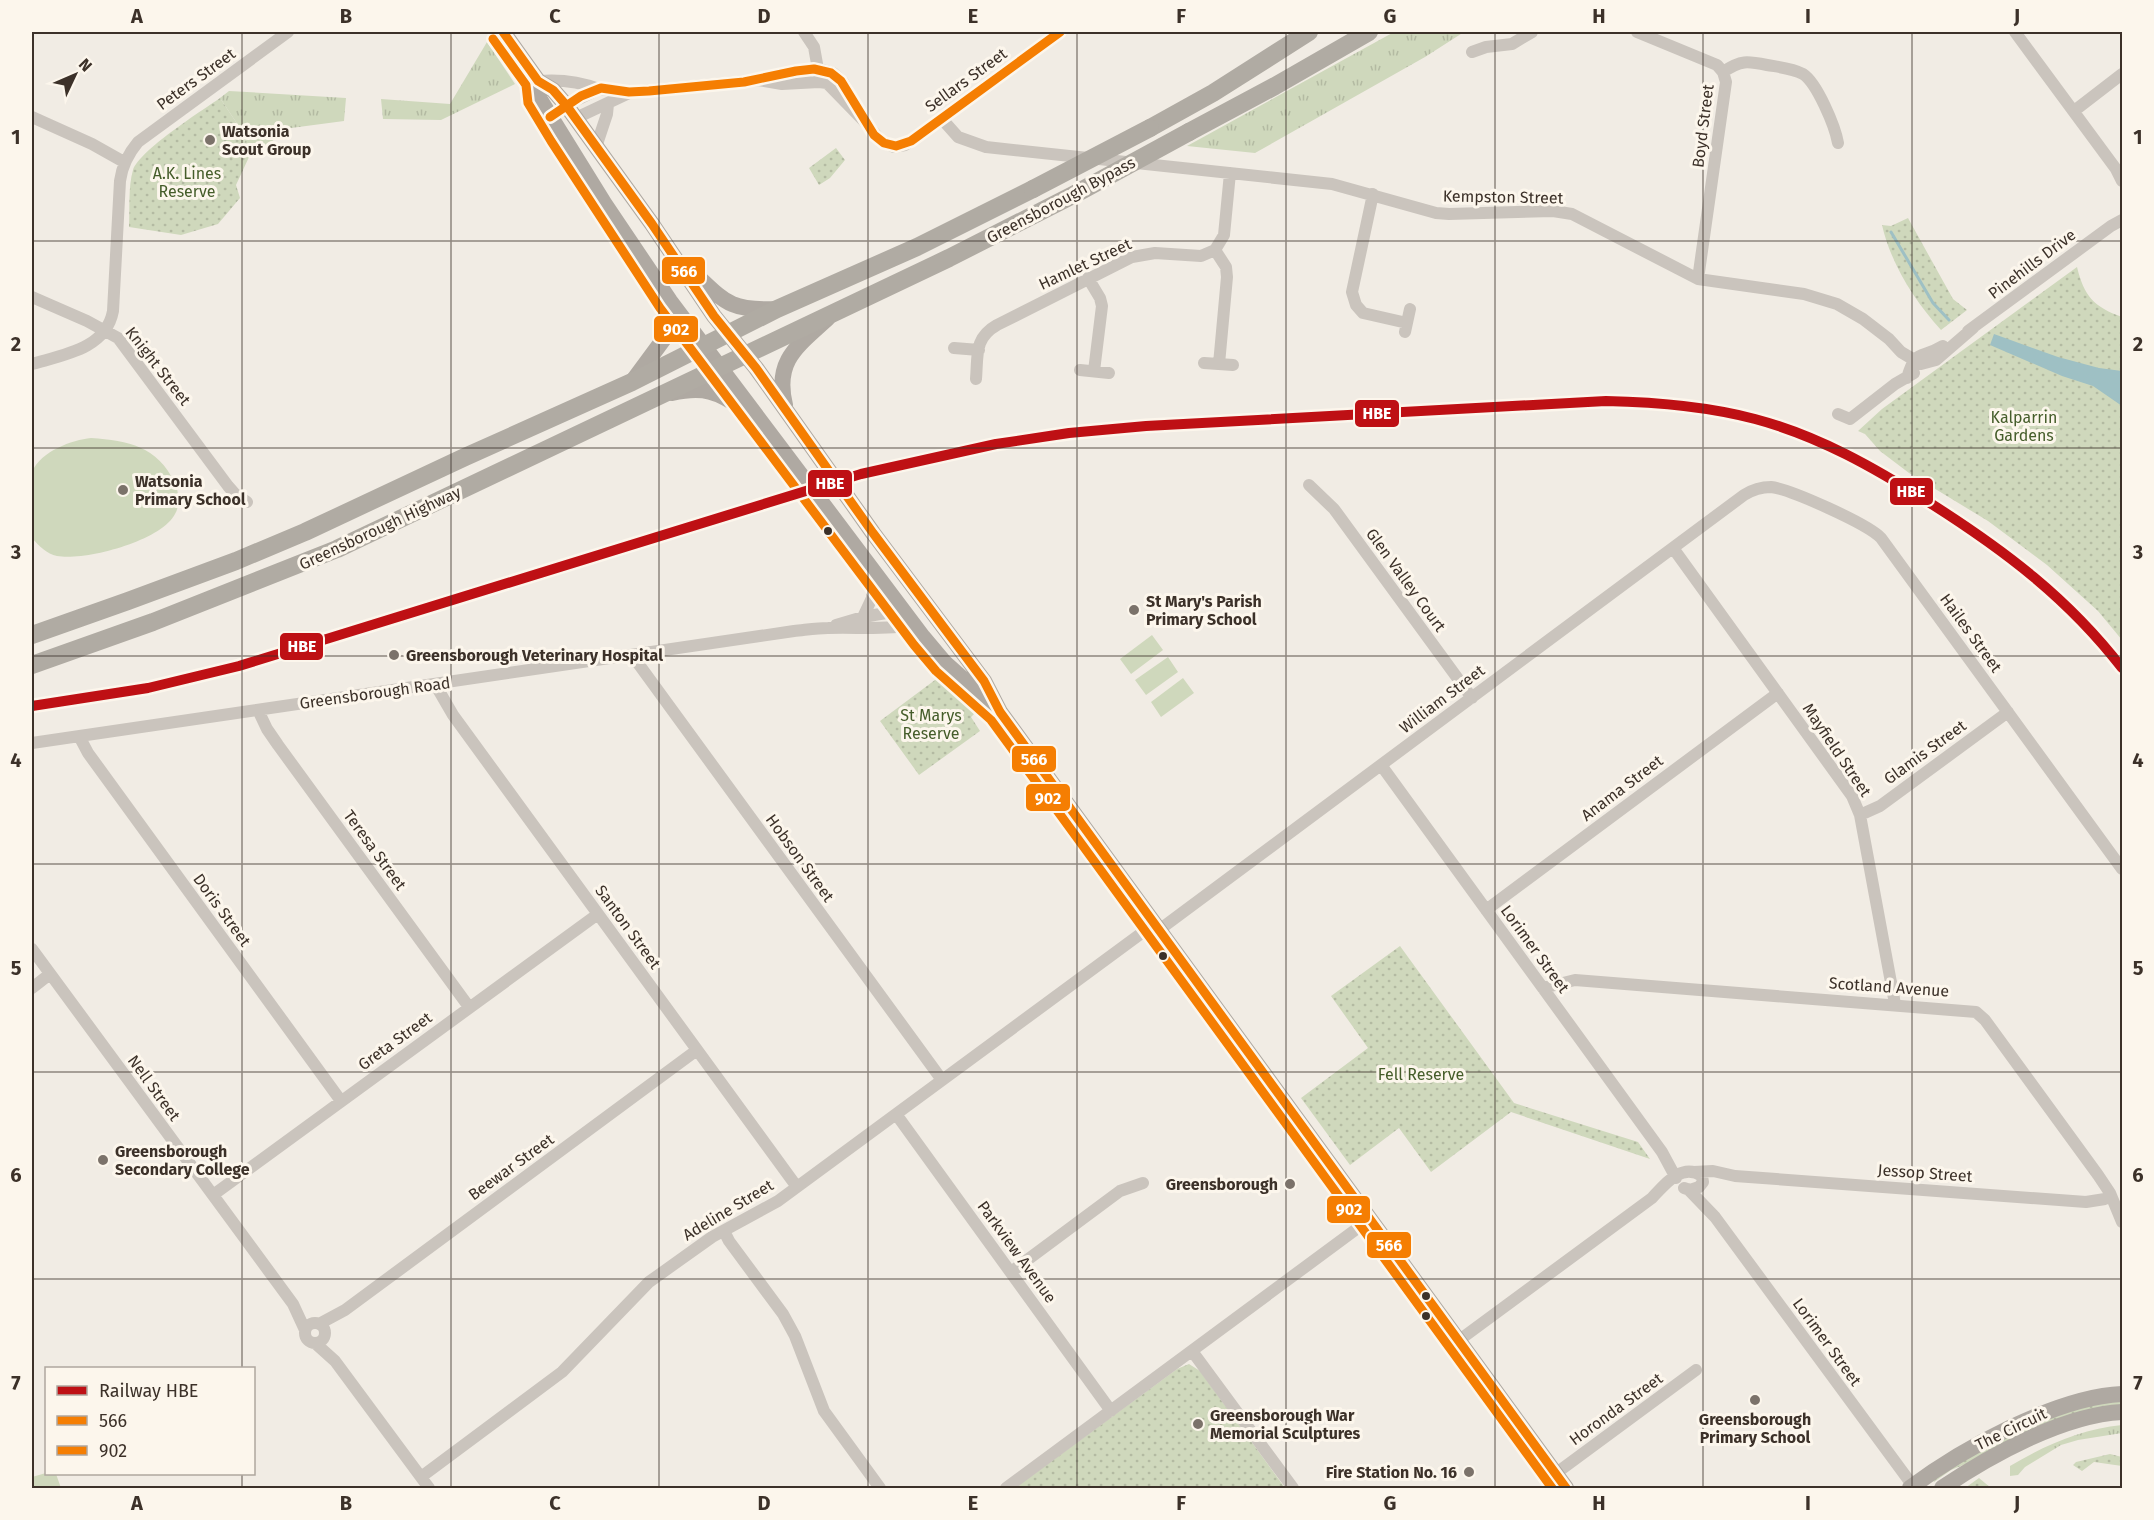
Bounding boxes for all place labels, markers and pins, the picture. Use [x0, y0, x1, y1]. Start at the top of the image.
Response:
place label: Watsonia Scout Group [222, 122, 311, 159]
marker: Watsonia Scout Group [203, 133, 217, 147]
place label: Watsonia Primary School [135, 472, 246, 509]
marker: Watsonia Primary School [116, 483, 130, 497]
unlabelled marker [822, 525, 834, 537]
place label: St Mary's Parish Primary School [1146, 592, 1262, 629]
marker: St Mary's Parish Primary School [1127, 603, 1141, 617]
place label: Greensborough Veterinary Hospital [406, 646, 663, 665]
marker: Greensborough Veterinary Hospital [387, 648, 401, 662]
unlabelled marker [1157, 950, 1169, 962]
place label: Greensborough Secondary College [115, 1142, 250, 1179]
marker: Greensborough Secondary College [96, 1153, 110, 1167]
place label: Greensborough [1166, 1175, 1278, 1194]
marker: Greensborough [1283, 1177, 1297, 1191]
unlabelled marker [1420, 1290, 1432, 1302]
unlabelled marker [1420, 1310, 1432, 1322]
marker: Greensborough Primary School [1748, 1393, 1762, 1407]
place label: Greensborough War Memorial Sculptures [1210, 1406, 1361, 1443]
place label: Greensborough Primary School [1699, 1410, 1811, 1447]
marker: Greensborough War Memorial Sculptures [1191, 1417, 1205, 1431]
place label: Fire Station No. 16 [1326, 1463, 1457, 1482]
marker: Fire Station No. 16 [1462, 1465, 1476, 1479]

